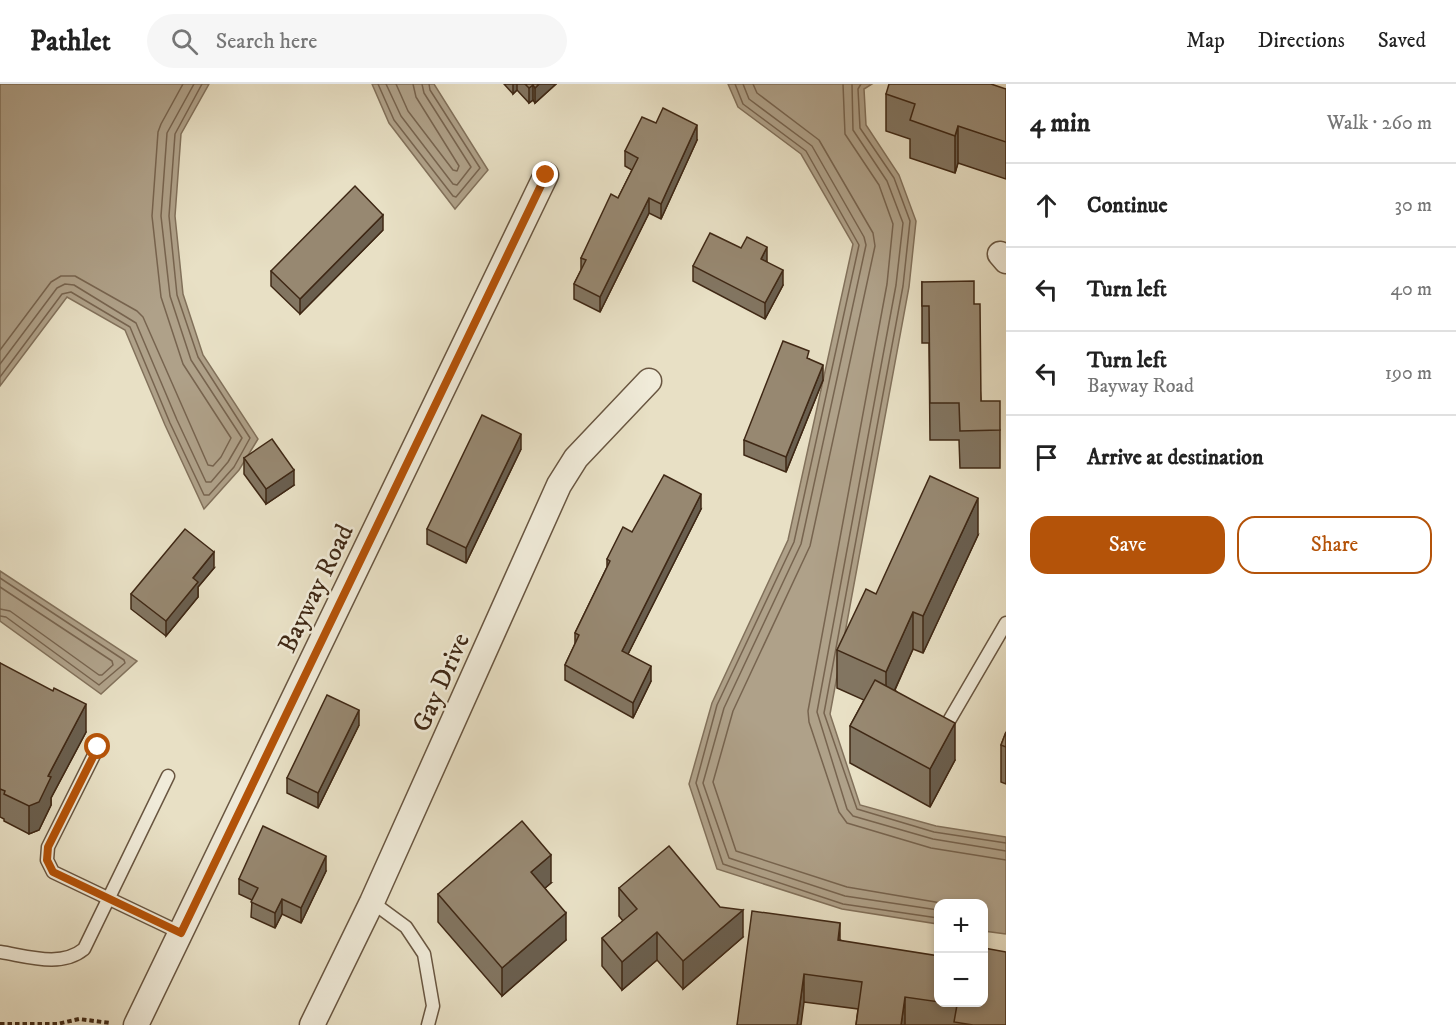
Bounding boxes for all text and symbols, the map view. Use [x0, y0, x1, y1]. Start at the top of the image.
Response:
search box [147, 14, 567, 68]
text: Pathlet [30, 24, 111, 59]
icon: search [168, 25, 201, 58]
text: Search here [216, 28, 317, 55]
text: Map [1186, 28, 1225, 54]
text: Directions [1258, 28, 1345, 54]
text: Saved [1378, 28, 1426, 54]
text: 4 min [1030, 107, 1090, 140]
text: Walk · 260 m [1327, 111, 1432, 136]
route end [532, 161, 558, 187]
icon: ahead [1030, 189, 1063, 222]
text: Continue [1087, 192, 1168, 219]
text: 30 m [1394, 193, 1432, 218]
icon: left [1030, 273, 1063, 306]
text: Turn left [1087, 276, 1167, 303]
text: 40 m [1390, 277, 1432, 302]
text: Turn left [1087, 347, 1167, 374]
icon: left [1030, 357, 1063, 390]
text: 190 m [1385, 361, 1432, 386]
text: Bayway Road [1087, 374, 1194, 399]
icon: arrive [1030, 441, 1063, 474]
text: Arrive at destination [1087, 444, 1264, 471]
button: Save [1030, 516, 1225, 574]
button: Share [1237, 516, 1432, 574]
street label: Bayway Road [271, 519, 362, 658]
street label: Gay Drive [405, 628, 478, 737]
route start [84, 733, 110, 759]
map controls [934, 899, 988, 1007]
button: + [934, 899, 988, 953]
button: − [934, 953, 988, 1007]

